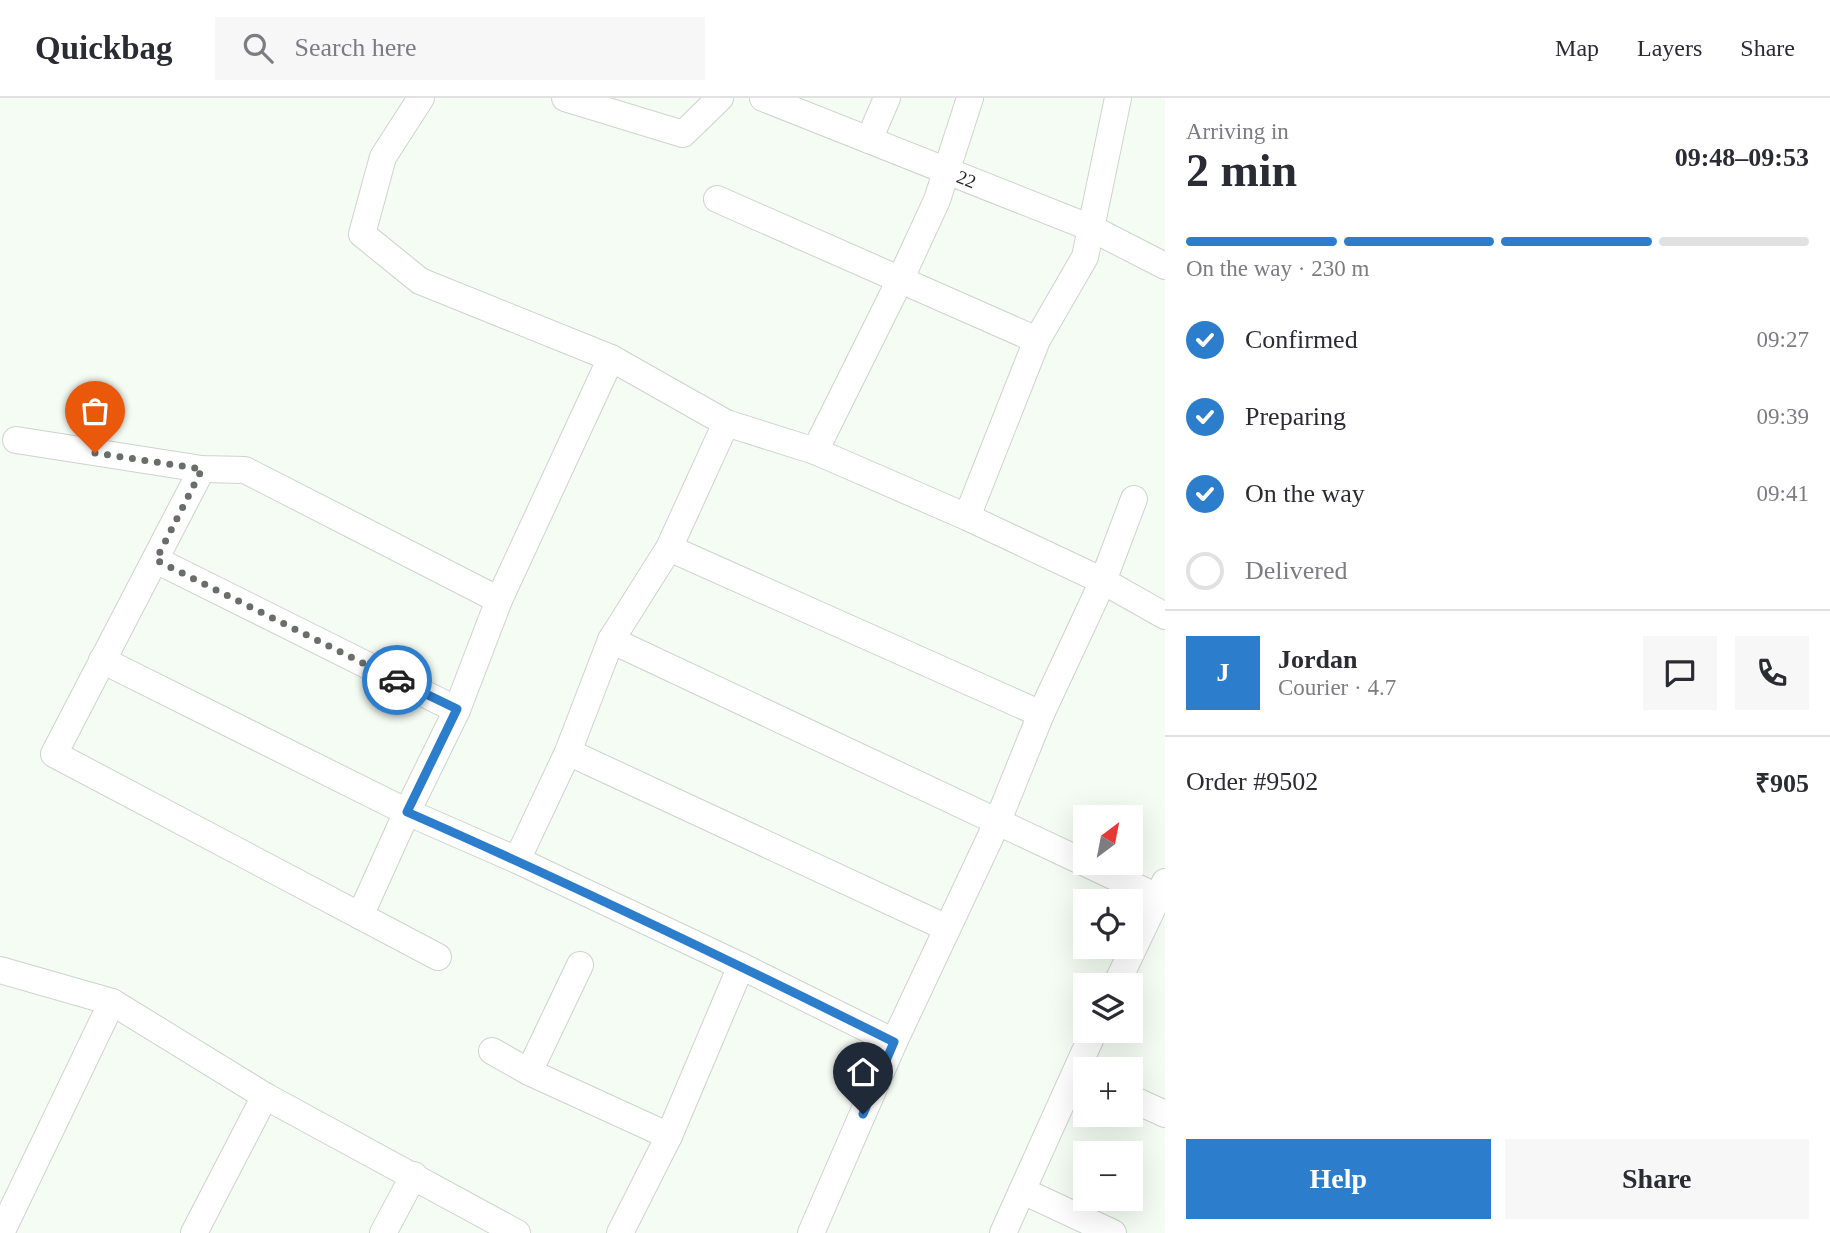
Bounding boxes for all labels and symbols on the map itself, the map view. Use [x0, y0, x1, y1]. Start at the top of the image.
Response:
street label: 22 [954, 165, 979, 192]
pin [65, 381, 125, 453]
courier [362, 645, 432, 715]
north arrow [1073, 805, 1143, 875]
pin [833, 1042, 893, 1114]

